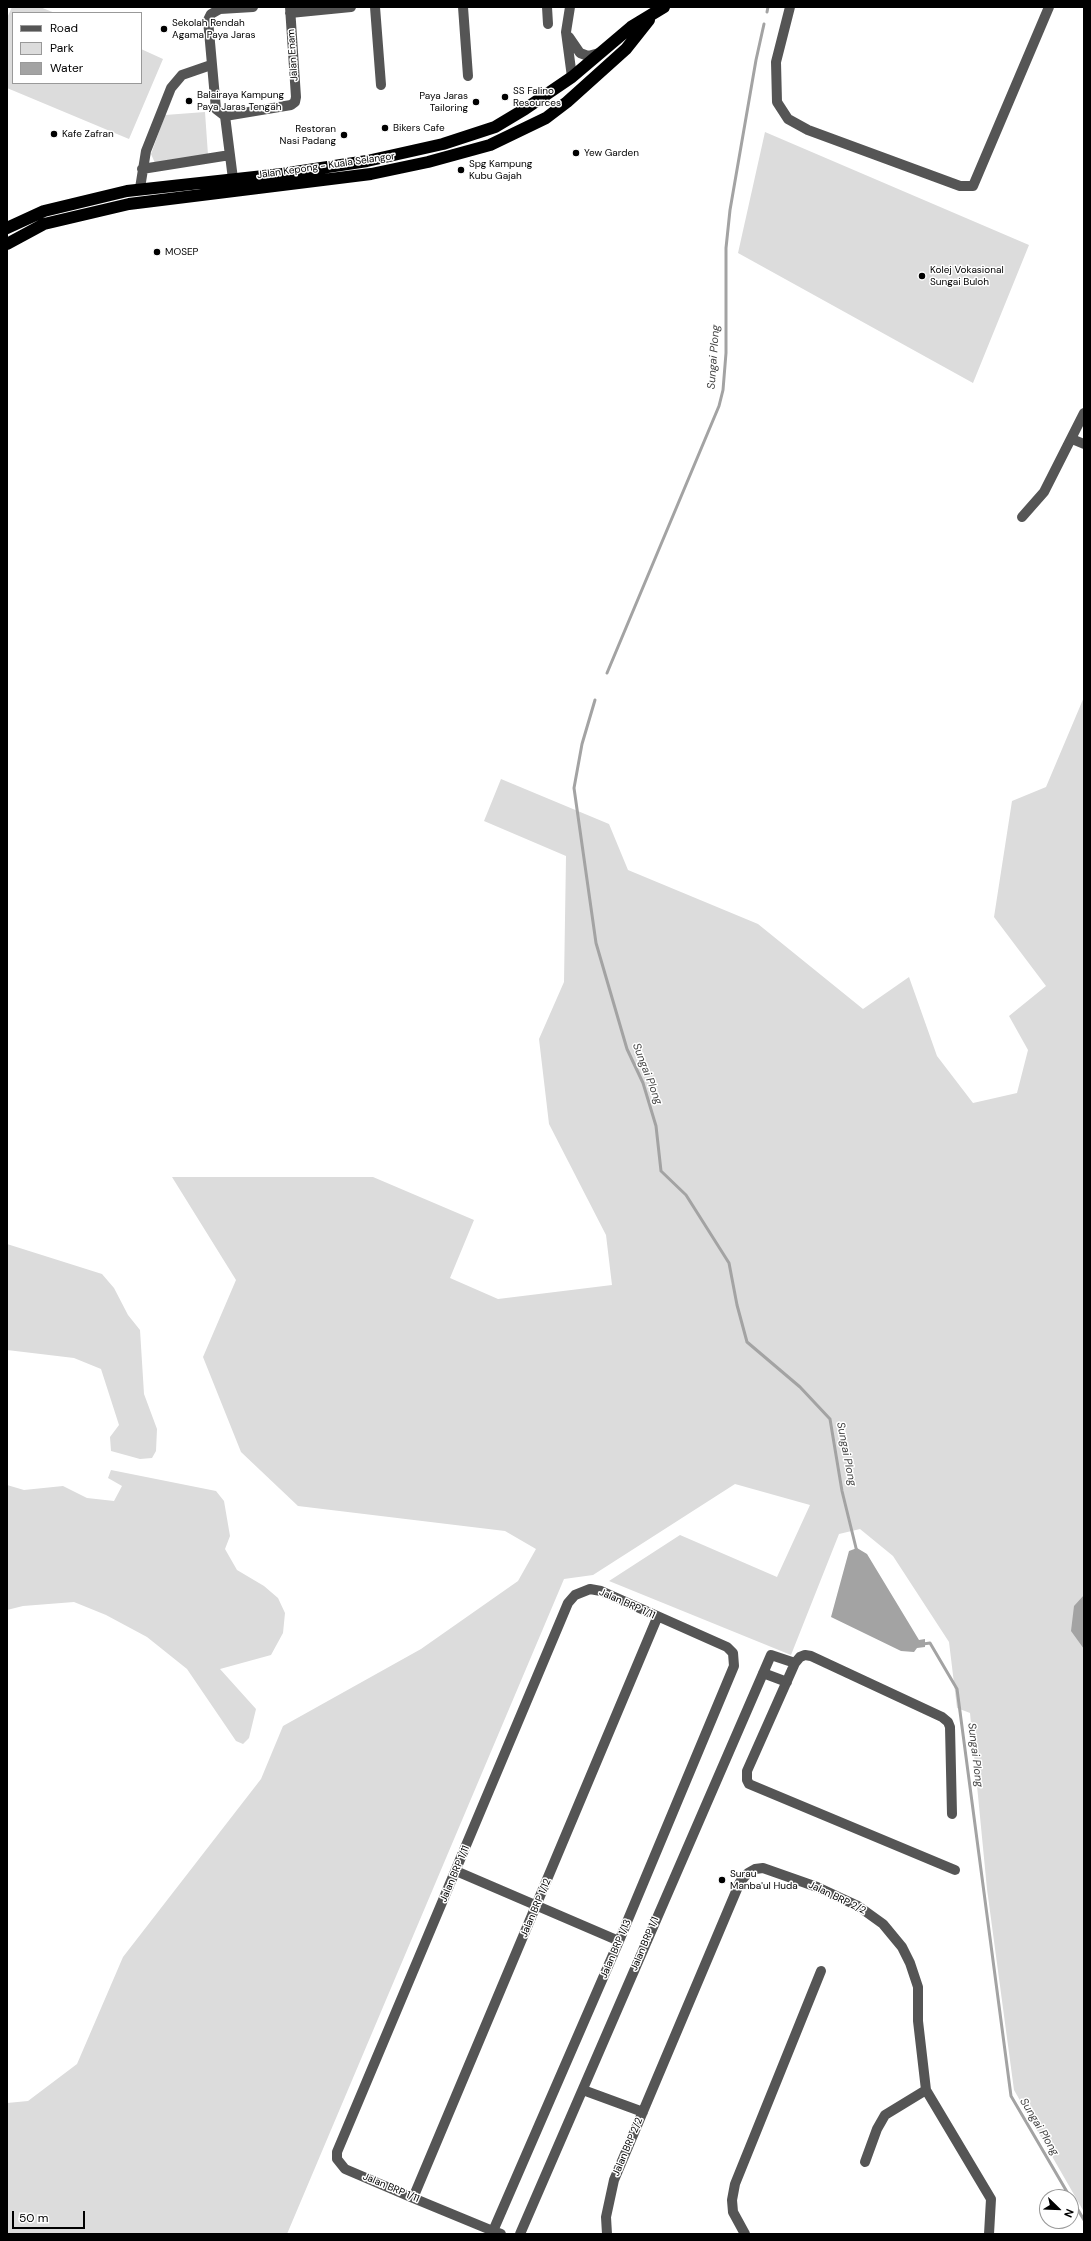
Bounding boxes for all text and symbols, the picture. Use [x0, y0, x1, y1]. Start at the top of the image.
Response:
legend [12, 12, 142, 84]
place label: Sekolah Rendah Agama Paya Jaras [172, 17, 255, 40]
text: Road [50, 20, 78, 36]
marker: Sekolah Rendah Agama Paya Jaras [159, 24, 169, 34]
street label: Jalan Enam [285, 29, 301, 81]
text: Park [50, 40, 74, 56]
text: Water [50, 60, 83, 76]
place label: SS Falino Resources [513, 85, 561, 108]
place label: Balairaya Kampung Paya Jaras Tengah [197, 89, 284, 112]
place label: Paya Jaras Tailoring [419, 90, 468, 114]
marker: SS Falino Resources [500, 92, 510, 102]
marker: Balairaya Kampung Paya Jaras Tengah [184, 96, 194, 106]
marker: Paya Jaras Tailoring [471, 97, 481, 107]
place label: Bikers Cafe [393, 122, 445, 134]
place label: Restoran Nasi Padang [280, 123, 336, 146]
marker: Bikers Cafe [380, 123, 390, 133]
place label: Kafe Zafran [62, 128, 114, 140]
marker: Kafe Zafran [49, 129, 59, 139]
marker: Restoran Nasi Padang [339, 130, 349, 140]
place label: Yew Garden [584, 147, 639, 159]
marker: Yew Garden [571, 148, 581, 158]
street label: Jalan Kepong - Kuala Selangor [256, 150, 396, 182]
place label: Spg Kampung Kubu Gajah [469, 158, 532, 182]
marker: Spg Kampung Kubu Gajah [456, 165, 466, 175]
place label: MOSEP [165, 246, 198, 258]
marker: MOSEP [152, 247, 162, 257]
place label: Kolej Vokasional Sungai Buloh [930, 264, 1004, 288]
marker: Kolej Vokasional Sungai Buloh [917, 271, 927, 281]
water label: Sungai Plong [705, 324, 723, 390]
water label: Sungai Plong [629, 1041, 665, 1107]
water label: Sungai Plong [833, 1421, 859, 1487]
street label: Jalan BRP 1/11 [597, 1586, 657, 1622]
water label: Sungai Plong [965, 1722, 985, 1788]
street label: Jalan BRP 1/11 [438, 1844, 472, 1904]
place label: Surau Manba'ul Huda [730, 1868, 798, 1892]
marker: Surau Manba'ul Huda [717, 1875, 727, 1885]
street label: Jalan BRP 1/12 [518, 1877, 554, 1939]
street label: Jalan BRP 2/2 [806, 1879, 868, 1917]
street label: Jalan BRP 1/1 [628, 1915, 662, 1973]
street label: Jalan BRP 1/13 [598, 1918, 634, 1980]
water label: Sungai Plong [1017, 2096, 1061, 2158]
street label: Jalan BRP 2/2 [610, 2116, 646, 2178]
street label: Jalan BRP 1/11 [361, 2171, 421, 2205]
north arrow [1039, 2189, 1079, 2229]
scale bar [14, 2203, 87, 2229]
text: N [1061, 2207, 1077, 2220]
text: 50 m [19, 2210, 48, 2226]

